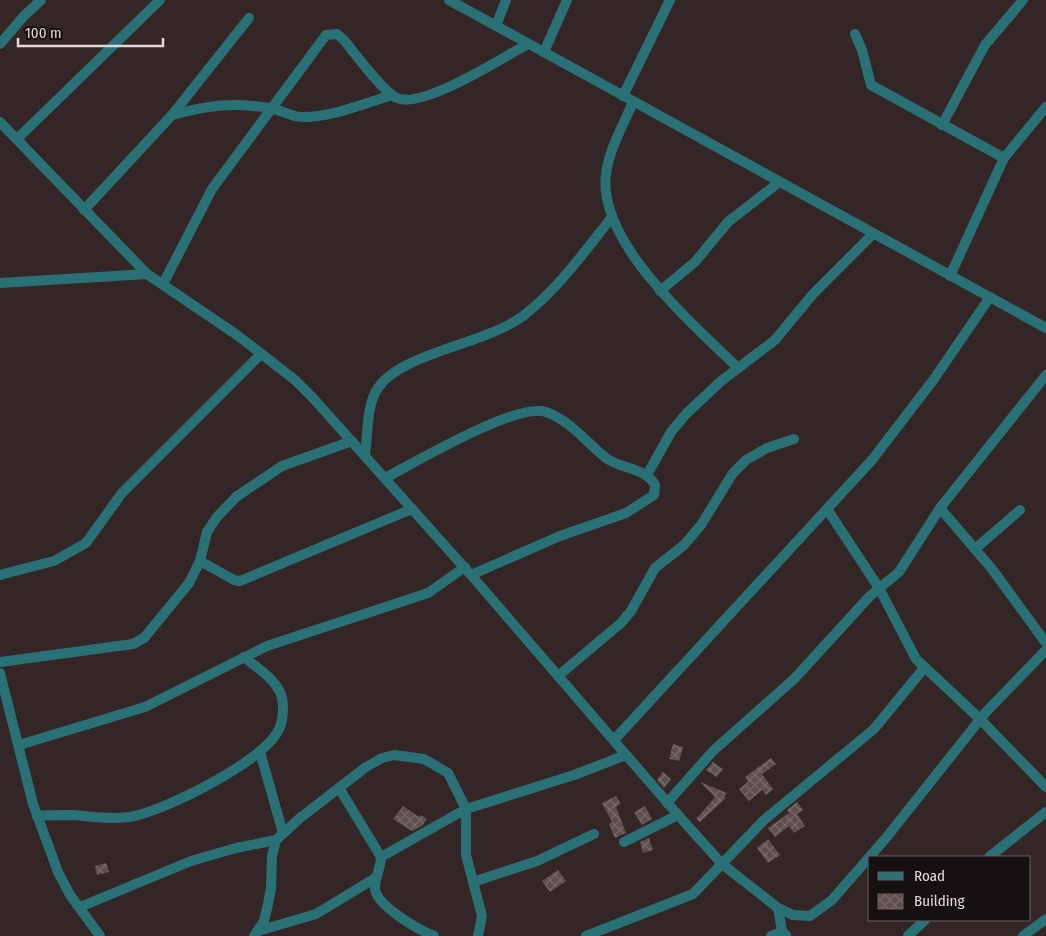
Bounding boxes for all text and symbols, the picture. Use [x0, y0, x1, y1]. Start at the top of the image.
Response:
scale bar [18, 15, 162, 47]
text: 100 m [25, 24, 62, 42]
legend [868, 856, 1031, 921]
text: Road [914, 867, 945, 885]
text: Building [914, 892, 965, 910]

